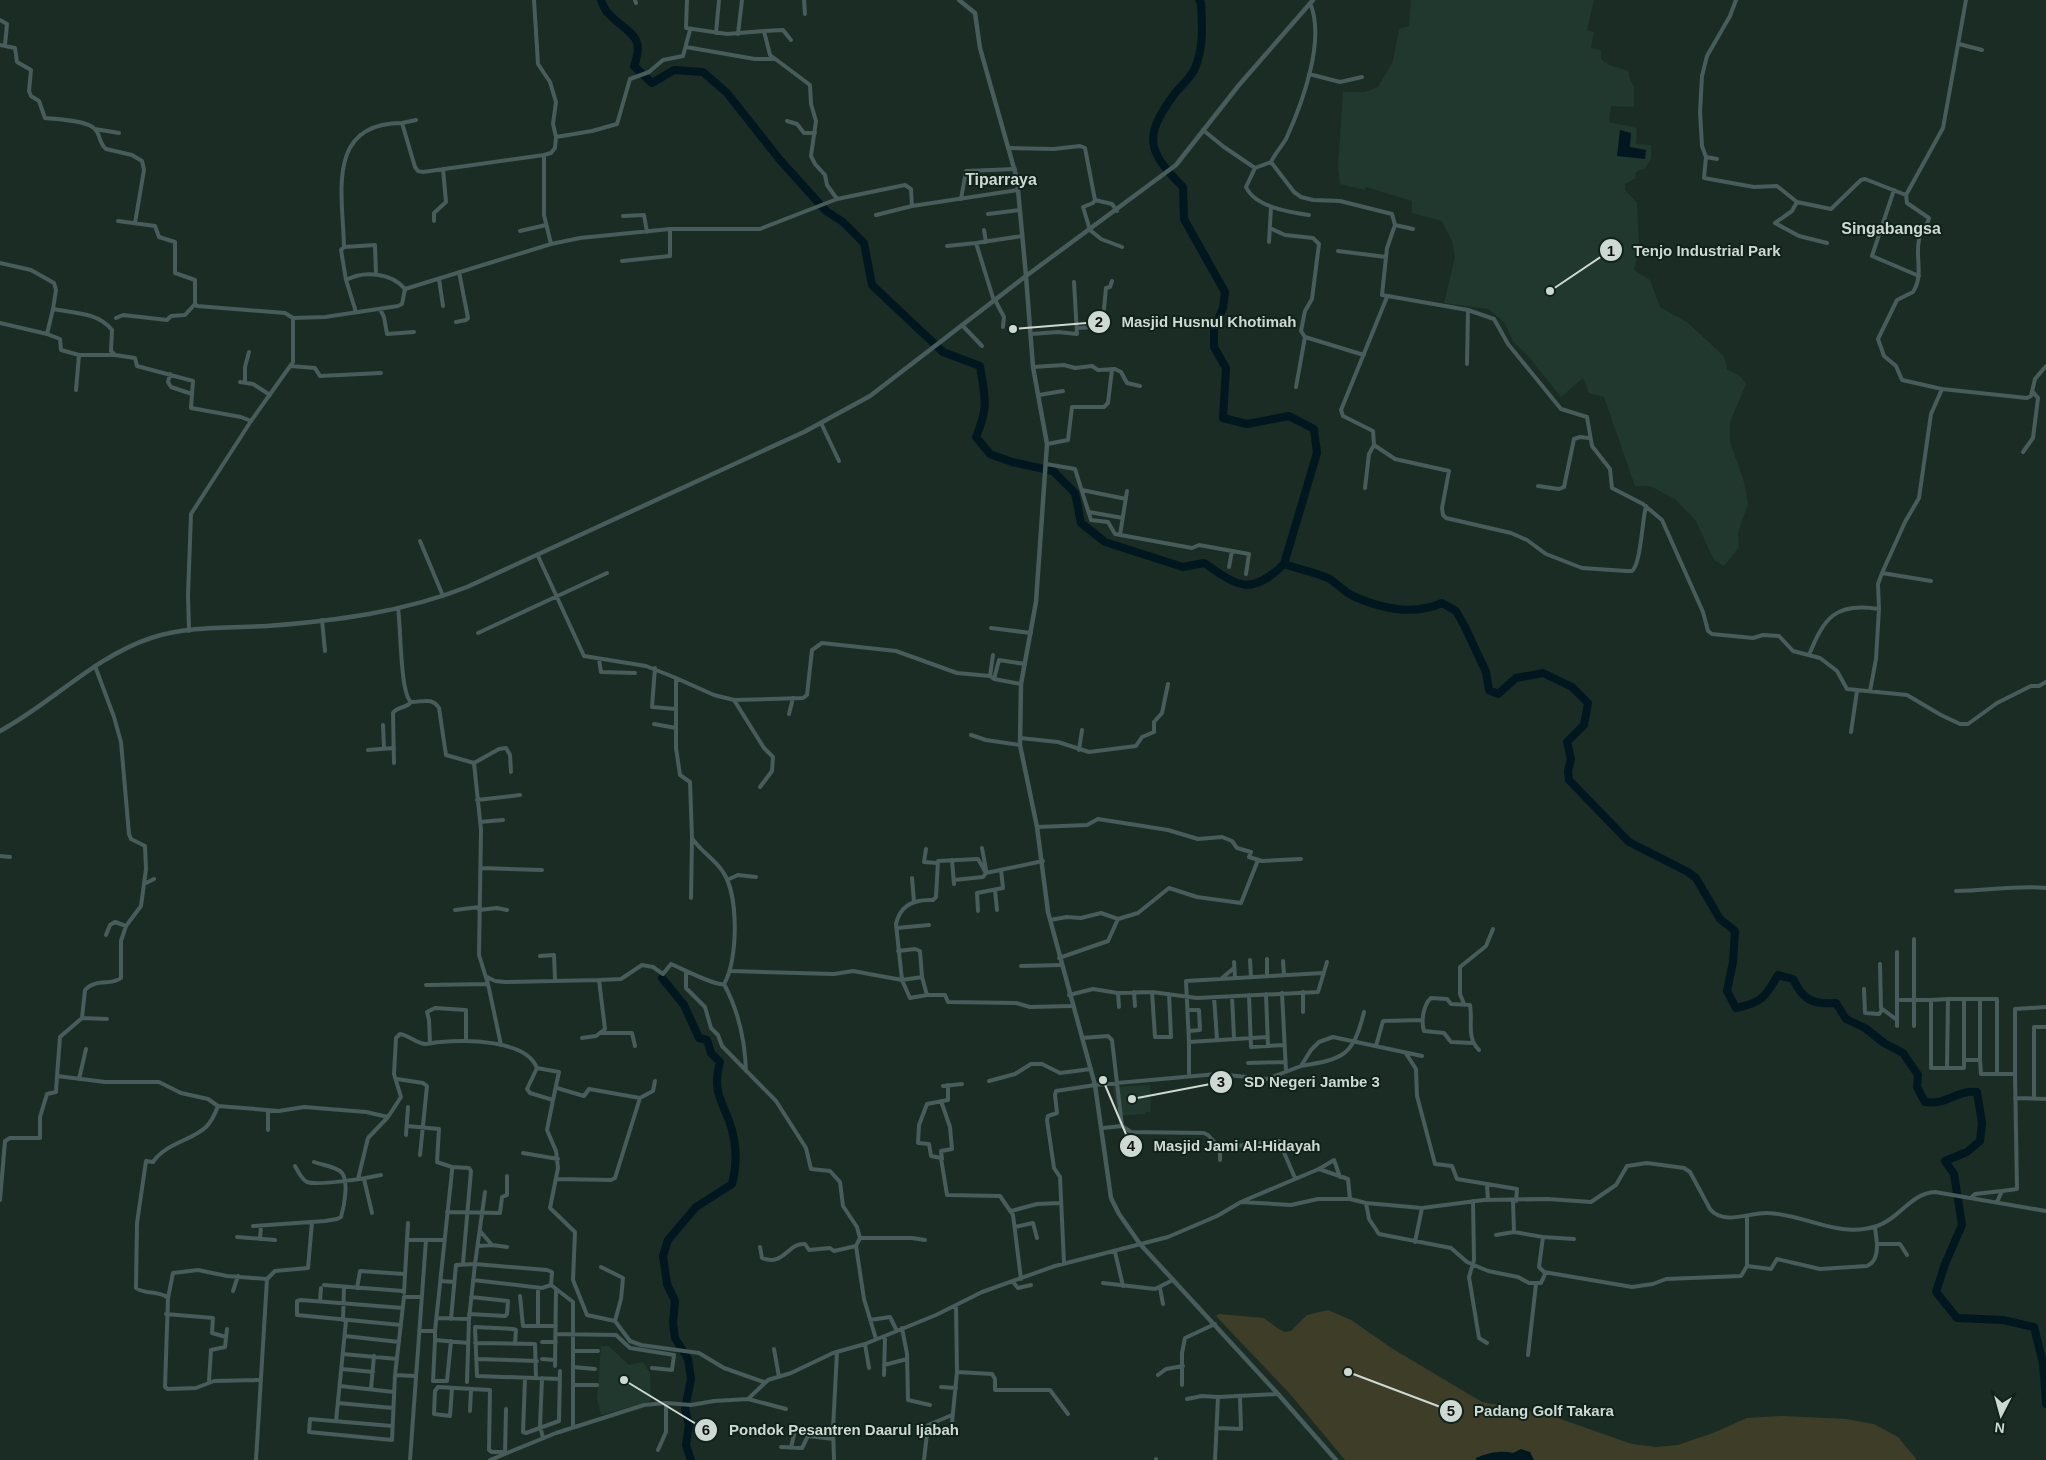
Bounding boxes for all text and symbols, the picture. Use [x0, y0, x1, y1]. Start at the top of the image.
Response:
district label: Tiparraya [965, 171, 1037, 188]
district label: Singabangsa [1841, 220, 1941, 237]
callout: Tenjo Industrial Park [1599, 235, 1791, 265]
text: 1 [1607, 242, 1615, 259]
text: Tenjo Industrial Park [1633, 242, 1781, 259]
callout: Masjid Husnul Khotimah [1087, 307, 1307, 337]
text: 2 [1095, 313, 1103, 330]
text: Masjid Husnul Khotimah [1121, 313, 1297, 330]
callout: SD Negeri Jambe 3 [1209, 1067, 1390, 1097]
text: 3 [1217, 1073, 1225, 1090]
text: SD Negeri Jambe 3 [1244, 1073, 1380, 1090]
callout: Masjid Jami Al-Hidayah [1118, 1131, 1331, 1161]
text: 4 [1127, 1137, 1136, 1154]
text: Masjid Jami Al-Hidayah [1154, 1137, 1321, 1154]
north arrow [1976, 1390, 2026, 1440]
callout: Padang Golf Takara [1439, 1396, 1624, 1426]
text: 5 [1447, 1402, 1455, 1419]
text: Padang Golf Takara [1474, 1402, 1615, 1419]
callout: Pondok Pesantren Daarul Ijabah [694, 1415, 969, 1445]
text: N [1994, 1419, 2006, 1436]
text: 6 [702, 1421, 710, 1438]
text: Pondok Pesantren Daarul Ijabah [729, 1421, 959, 1438]

